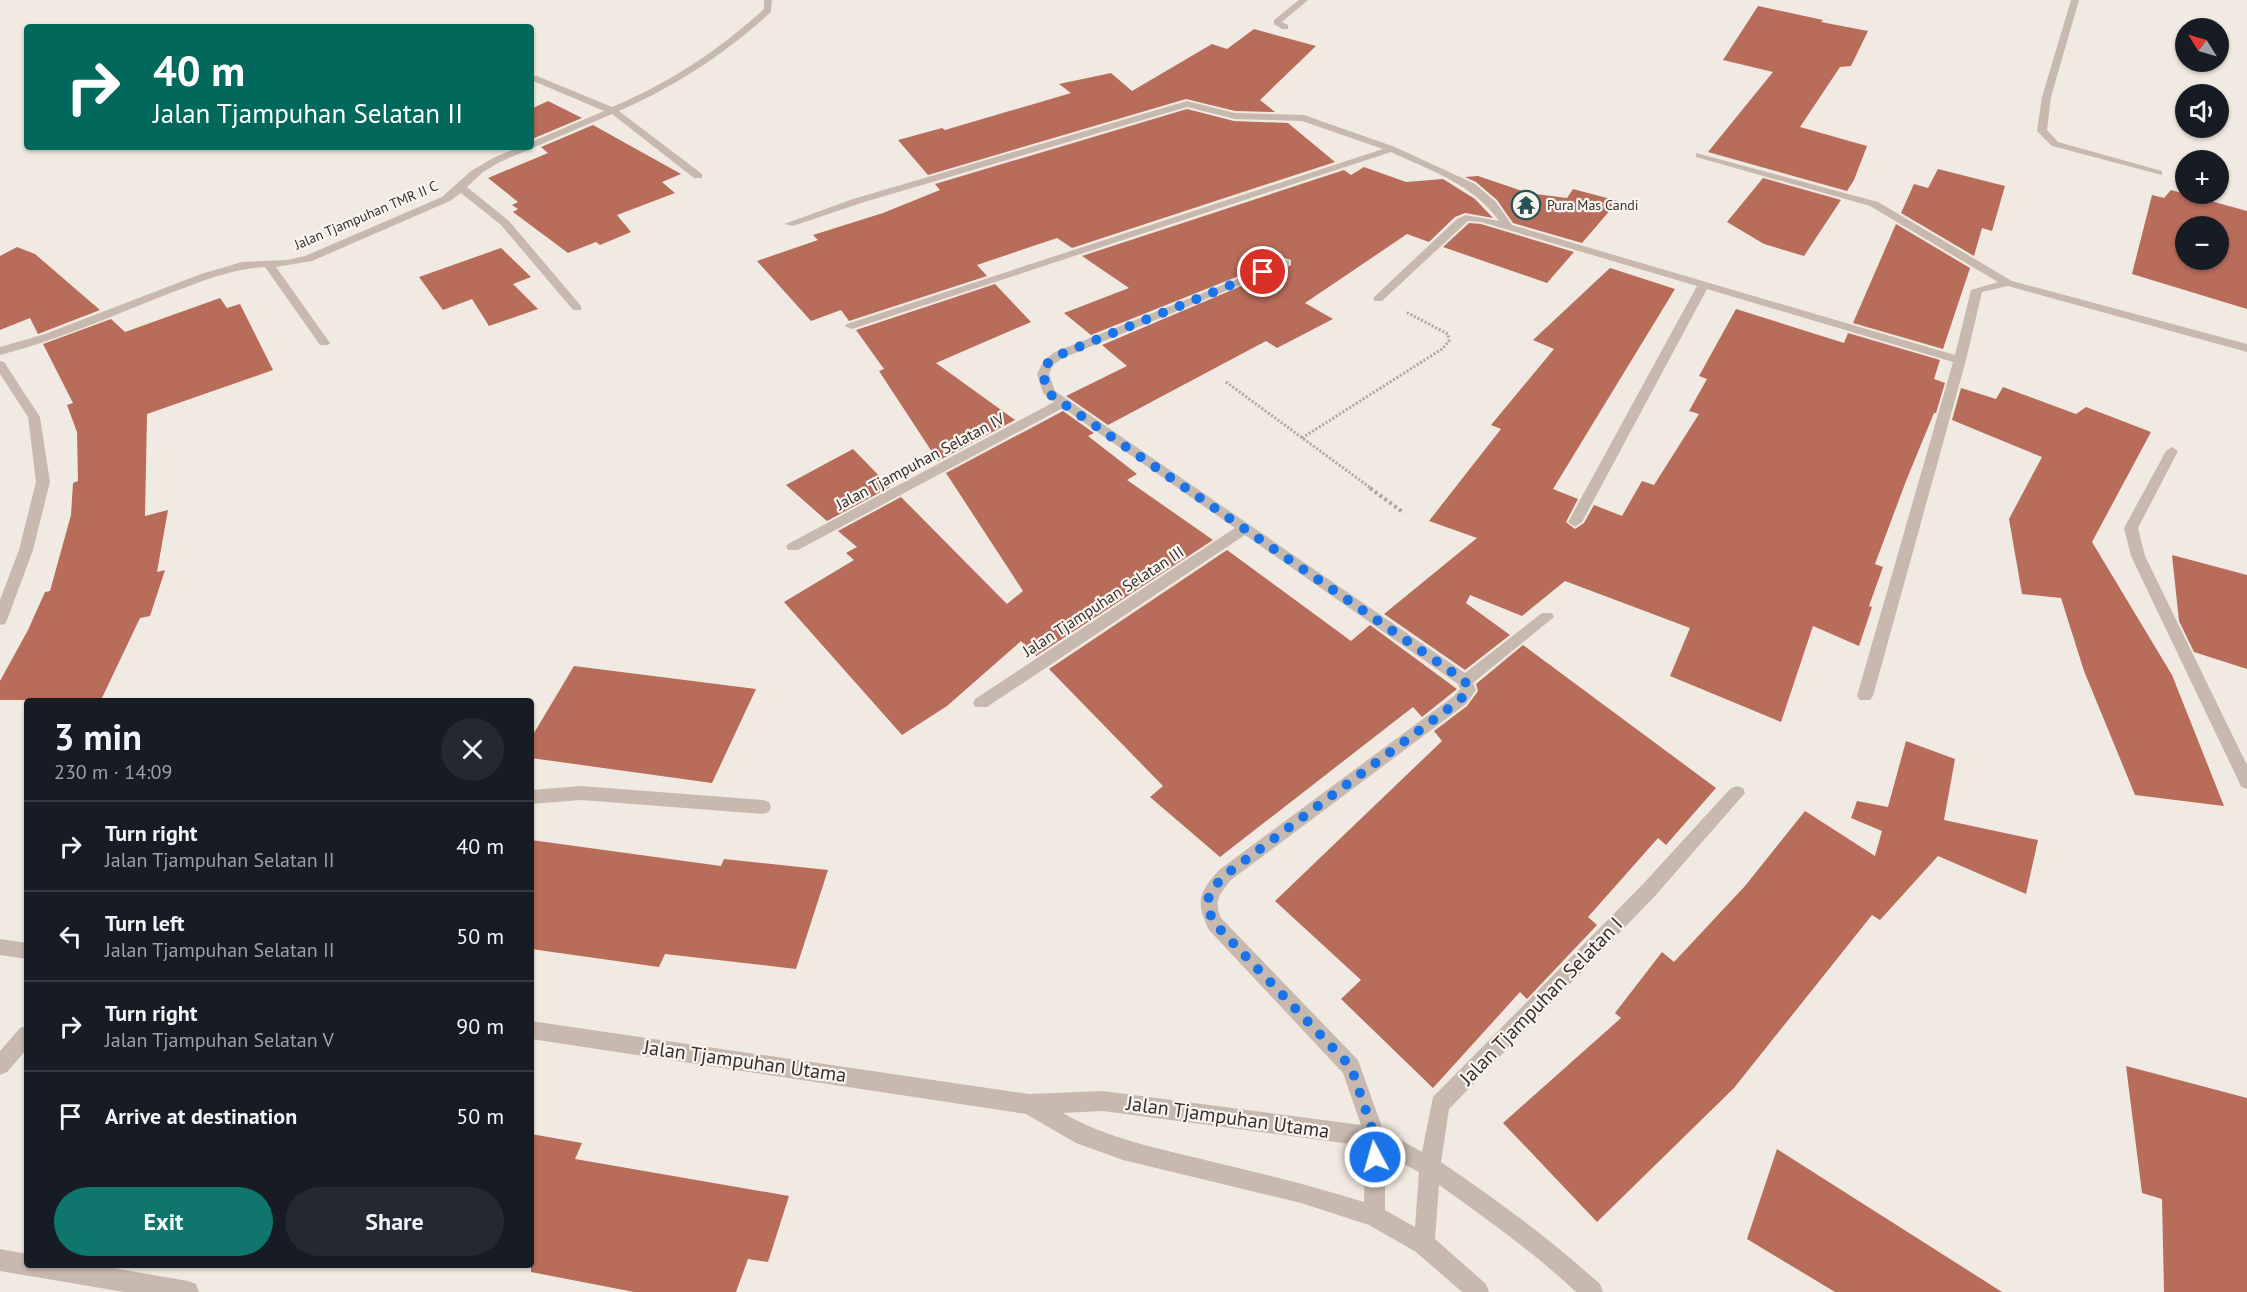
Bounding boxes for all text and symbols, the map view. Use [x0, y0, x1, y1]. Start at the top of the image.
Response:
north arrow [2175, 18, 2229, 72]
map controls [2175, 18, 2229, 270]
text: 40 m [153, 43, 245, 98]
icon: right [54, 48, 132, 126]
button: sound [2175, 84, 2229, 138]
text: Jalan Tjampuhan Selatan II [153, 96, 463, 130]
button: + [2175, 150, 2229, 204]
street label: Jalan Tjampuhan TMR II C [291, 177, 441, 254]
temple icon: Pura Mas Candi [1510, 189, 1542, 221]
place label: Pura Mas Candi [1547, 196, 1639, 214]
button: − [2175, 216, 2229, 270]
pin [1237, 246, 1288, 297]
icon: arrive [1246, 255, 1279, 288]
street label: Jalan Tjampuhan Selatan IV [831, 408, 1009, 514]
street label: Jalan Tjampuhan Selatan III [1018, 541, 1187, 661]
text: 3 min [54, 713, 142, 760]
button: close [441, 718, 504, 781]
text: 230 m · 14:09 [54, 759, 172, 785]
text: Turn right [105, 819, 197, 847]
icon: right [54, 830, 87, 863]
text: 40 m [456, 832, 504, 860]
text: Jalan Tjampuhan Selatan II [105, 847, 335, 873]
text: Turn left [105, 909, 185, 937]
street label: Jalan Tjampuhan Selatan I [1453, 911, 1628, 1091]
icon: left [54, 920, 87, 953]
text: 50 m [456, 922, 504, 950]
text: Jalan Tjampuhan Selatan II [105, 937, 335, 963]
text: Turn right [105, 999, 197, 1027]
icon: right [54, 1010, 87, 1043]
text: 90 m [456, 1012, 504, 1040]
text: Jalan Tjampuhan Selatan V [105, 1027, 334, 1053]
street label: Jalan Tjampuhan Utama [641, 1034, 848, 1088]
street label: Jalan Tjampuhan Utama [1124, 1090, 1331, 1144]
icon: arrive [54, 1100, 87, 1133]
text: Arrive at destination [105, 1102, 297, 1130]
text: 50 m [456, 1102, 504, 1130]
position arrow [1343, 1125, 1407, 1189]
button: Exit [54, 1187, 273, 1256]
button: Share [285, 1187, 504, 1256]

